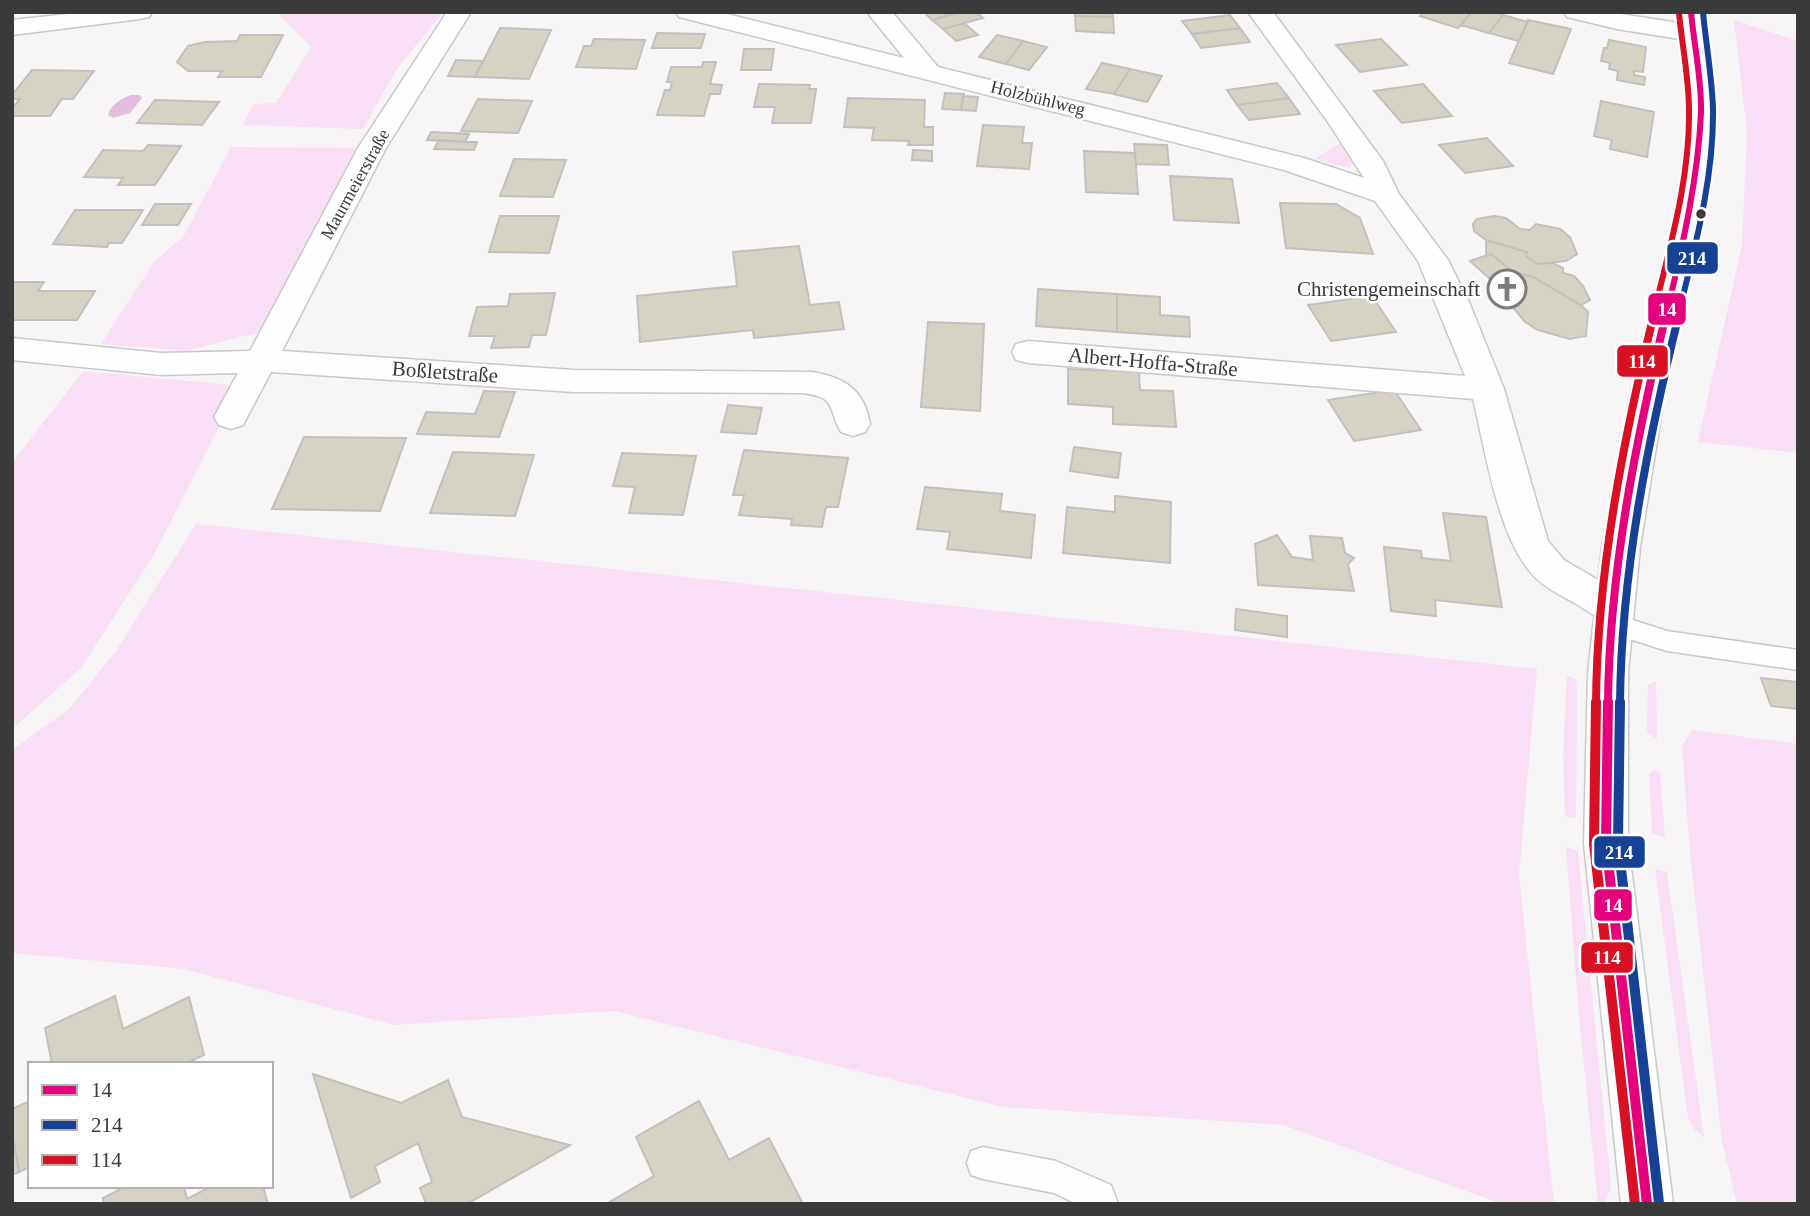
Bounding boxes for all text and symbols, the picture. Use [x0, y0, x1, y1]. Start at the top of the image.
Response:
street label: Holzbühlweg [989, 77, 1087, 119]
street label: Maurmeierstraße [316, 125, 394, 243]
unlabelled marker [1694, 207, 1708, 221]
line badge: 214 [1666, 241, 1719, 275]
text: 214 [1678, 248, 1707, 269]
church icon: Christengemeinschaft [1486, 268, 1528, 310]
place label: Christengemeinschaft [1297, 277, 1480, 301]
line badge: 14 [1647, 292, 1687, 326]
text: 14 [1658, 299, 1677, 320]
street label: Albert-Hoffa-Straße [1067, 343, 1239, 381]
line badge: 114 [1616, 344, 1669, 378]
text: 114 [1628, 351, 1656, 372]
street label: Boßletstraße [391, 356, 499, 388]
line badge: 214 [1593, 835, 1646, 869]
text: 214 [1605, 842, 1634, 863]
line badge: 14 [1593, 888, 1633, 922]
text: 14 [1604, 895, 1623, 916]
line badge: 114 [1580, 941, 1634, 974]
text: 114 [1593, 947, 1621, 968]
legend [28, 1062, 273, 1188]
text: 14 [91, 1078, 113, 1102]
text: 214 [91, 1113, 123, 1137]
text: 114 [91, 1148, 122, 1172]

